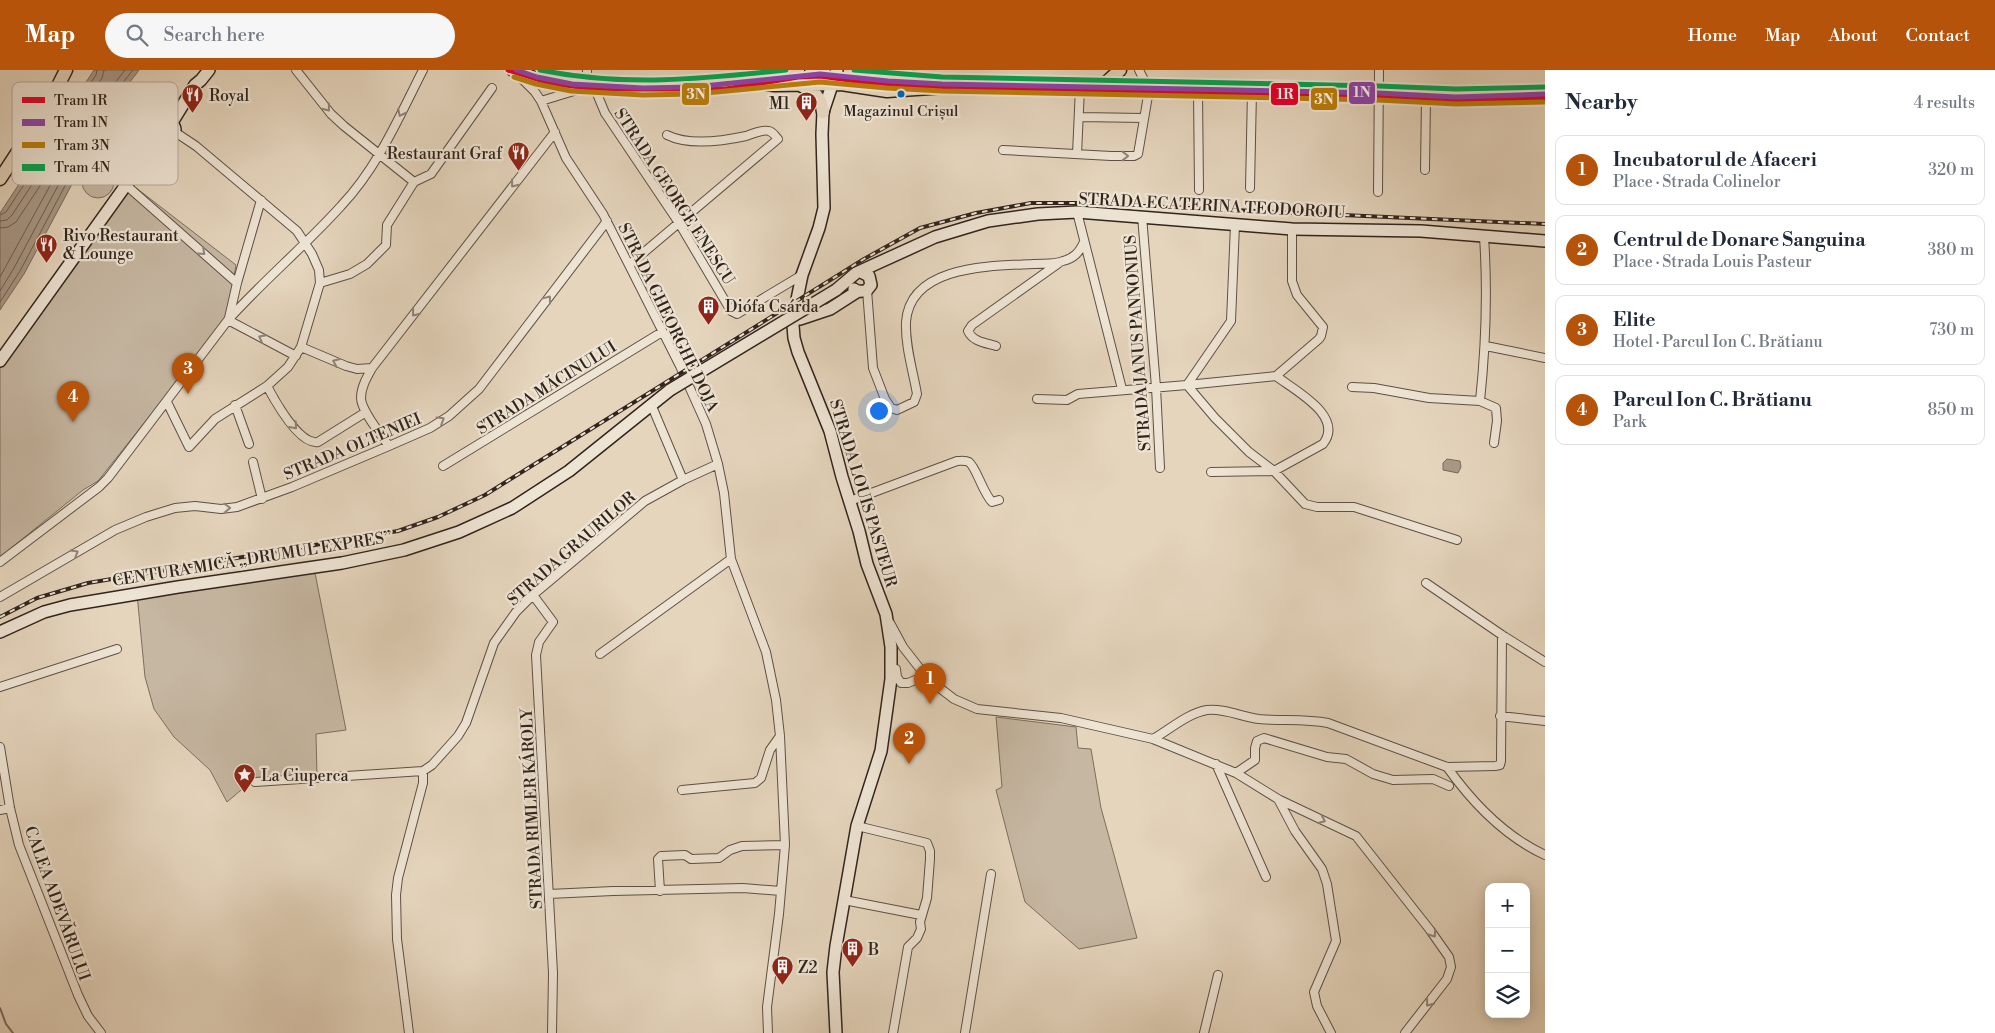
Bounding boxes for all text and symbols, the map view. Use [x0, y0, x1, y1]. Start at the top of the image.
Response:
search box [105, 13, 455, 58]
text: Map [25, 20, 75, 50]
icon: search [123, 21, 151, 49]
text: Search here [163, 23, 265, 47]
text: Home [1688, 24, 1737, 47]
text: Map [1765, 24, 1801, 47]
text: About [1829, 24, 1878, 47]
text: Contact [1906, 24, 1970, 47]
line badge: 1N [1348, 81, 1376, 105]
legend [12, 82, 178, 185]
line badge: 3N [681, 82, 710, 106]
line badge: 1R [1270, 82, 1299, 106]
restaurant icon: Royal [181, 83, 205, 114]
text: 1N [1353, 84, 1371, 102]
place label: Royal [209, 86, 249, 106]
text: 3N [686, 86, 706, 104]
text: 1R [1276, 86, 1294, 104]
line badge: 3N [1310, 87, 1338, 111]
marker: Magazinul Crișul [896, 89, 906, 99]
text: Nearby [1565, 90, 1638, 116]
building icon: M1 [794, 91, 818, 122]
text: 3N [1314, 91, 1334, 109]
text: Tram 1R [54, 92, 108, 110]
text: 4 results [1914, 93, 1975, 113]
place label: M1 [769, 94, 790, 114]
one-way arrow [321, 102, 329, 111]
place label: Magazinul Crișul [844, 102, 959, 121]
street label: STRADA GEORGE ENESCU [610, 105, 739, 289]
one-way arrow [397, 108, 407, 117]
text: Tram 1N [54, 114, 109, 132]
text: Tram 3N [54, 137, 110, 155]
restaurant icon: Restaurant Graf [506, 141, 530, 172]
place label: Restaurant Graf [387, 144, 503, 164]
text: Incubatorul de Afaceri [1613, 148, 1817, 172]
one-way arrow [1122, 151, 1130, 161]
text: Tram 4N [54, 159, 111, 177]
text: 1 [1578, 160, 1586, 180]
text: 320 m [1928, 160, 1974, 180]
text: Place · Strada Colinelor [1613, 172, 1781, 192]
one-way arrow [511, 179, 520, 188]
street label: STRADA ECATERINA TEODOROIU [1078, 189, 1346, 223]
street label: STRADA GHEORGHE DOJA [614, 220, 723, 416]
place label: Rivo Restaurant & Lounge [63, 226, 179, 264]
text: Centrul de Donare Sanguina [1613, 228, 1866, 252]
restaurant icon: Rivo Restaurant & Lounge [35, 232, 59, 263]
street label: STRADA JANUS PANNONIUS [1120, 234, 1156, 452]
text: 2 [1577, 240, 1587, 260]
text: 380 m [1927, 240, 1974, 260]
one-way arrow [196, 246, 205, 255]
text: Place · Strada Louis Pasteur [1613, 252, 1812, 272]
building icon: Diófa Csárda [697, 294, 721, 325]
one-way arrow [542, 296, 550, 305]
place label: Diófa Csárda [725, 297, 820, 317]
one-way arrow [412, 307, 420, 316]
text: Elite [1613, 308, 1655, 332]
text: 3 [1577, 320, 1587, 340]
text: 730 m [1929, 320, 1974, 340]
text: Hotel · Parcul Ion C. Brătianu [1613, 332, 1823, 352]
one-way arrow [258, 334, 267, 344]
street label: STRADA MĂCINULUI [472, 335, 620, 439]
pin: 3 [172, 353, 204, 394]
one-way arrow [332, 357, 340, 367]
pin: 4 [57, 381, 89, 422]
text: Parcul Ion C. Brătianu [1613, 388, 1812, 412]
street label: STRADA LOUIS PASTEUR [825, 397, 901, 591]
your location [866, 398, 892, 424]
text: 4 [1577, 400, 1587, 420]
text: 850 m [1927, 400, 1974, 420]
street label: STRADA OLTENIEI [281, 409, 424, 485]
text: Park [1613, 412, 1646, 432]
one-way arrow [436, 417, 445, 427]
one-way arrow [288, 421, 297, 430]
street label: STRADA GRAURILOR [503, 487, 641, 610]
one-way arrow [224, 503, 231, 513]
street label: CENTURA MICĂ „DRUMUL EXPRES” [111, 525, 393, 591]
one-way arrow [70, 550, 79, 560]
pin: 1 [914, 663, 946, 704]
street label: STRADA RIMLER KÁROLY [515, 707, 547, 910]
pin: 2 [893, 723, 925, 764]
place icon: La Ciuperca [233, 763, 257, 794]
place label: La Ciuperca [261, 766, 350, 786]
one-way arrow [1317, 813, 1326, 824]
street label: CALEA ADEVĂRULUI [20, 823, 96, 983]
map controls [1485, 883, 1530, 1018]
button: + [1485, 883, 1530, 928]
one-way arrow [1427, 928, 1436, 938]
button: − [1485, 928, 1530, 973]
building icon: B [840, 937, 864, 968]
place label: B [867, 940, 879, 960]
building icon: Z2 [770, 955, 794, 986]
place label: Z2 [798, 958, 818, 978]
button: layers [1485, 973, 1530, 1018]
one-way arrow [1426, 997, 1435, 1006]

